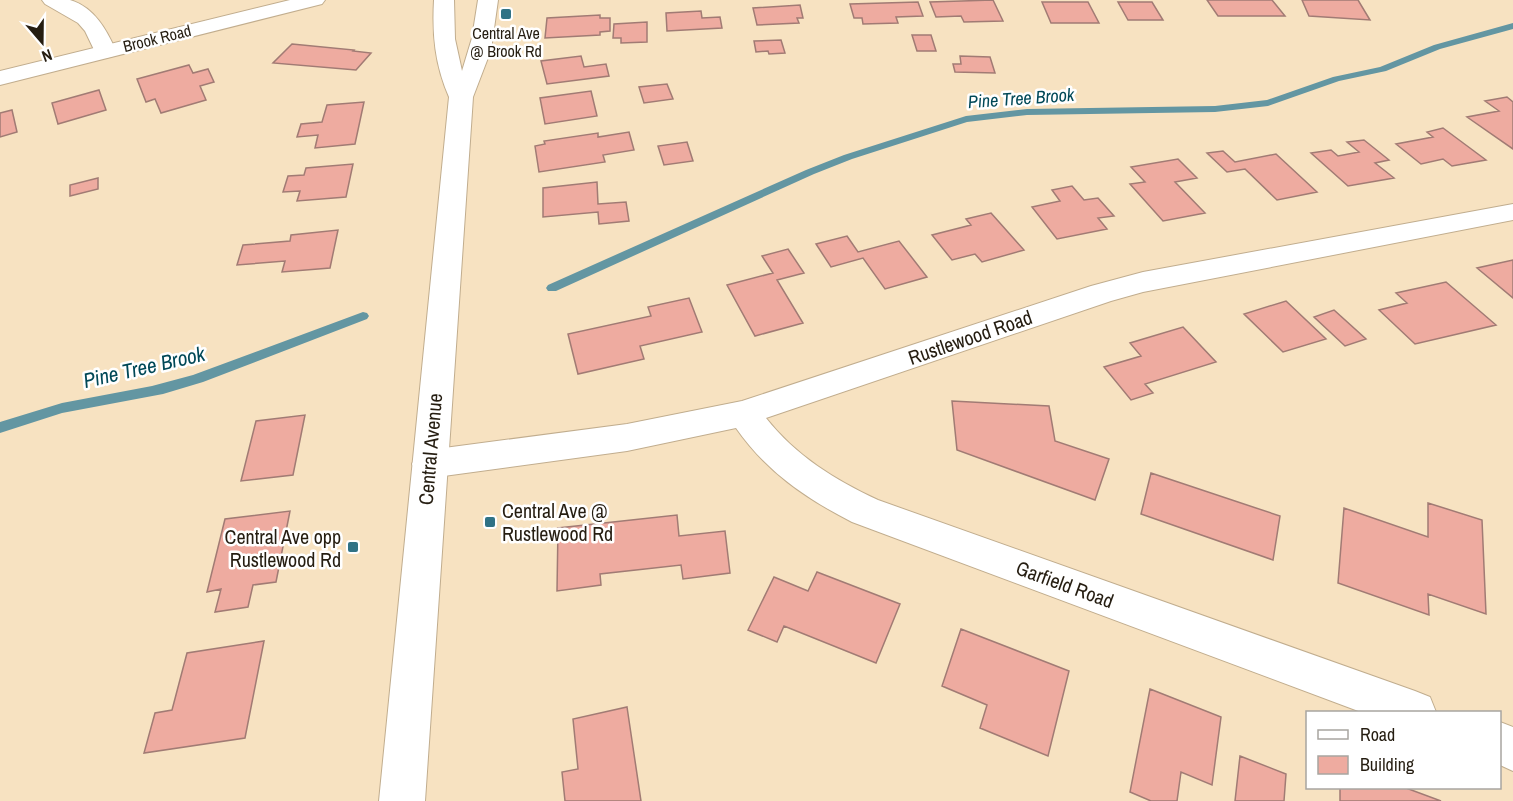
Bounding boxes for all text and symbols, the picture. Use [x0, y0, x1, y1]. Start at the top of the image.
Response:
marker: Central Ave @ Brook Rd [499, 7, 513, 21]
north arrow [12, 12, 72, 72]
street label: Brook Road [121, 19, 193, 57]
place label: Central Ave @ Brook Rd [470, 22, 542, 62]
text: N [39, 44, 55, 68]
water label: Pine Tree Brook [967, 82, 1076, 114]
street label: Rustlewood Road [904, 303, 1036, 371]
water label: Pine Tree Brook [80, 339, 209, 395]
street label: Central Avenue [412, 392, 448, 506]
place label: Central Ave @ Rustlewood Rd [502, 497, 613, 547]
marker: Central Ave @ Rustlewood Rd [483, 515, 497, 529]
place label: Central Ave opp Rustlewood Rd [225, 523, 341, 573]
marker: Central Ave opp Rustlewood Rd [346, 540, 360, 554]
street label: Garfield Road [1012, 554, 1118, 614]
legend [1306, 711, 1501, 789]
text: Road [1360, 722, 1395, 747]
text: Building [1360, 752, 1415, 777]

